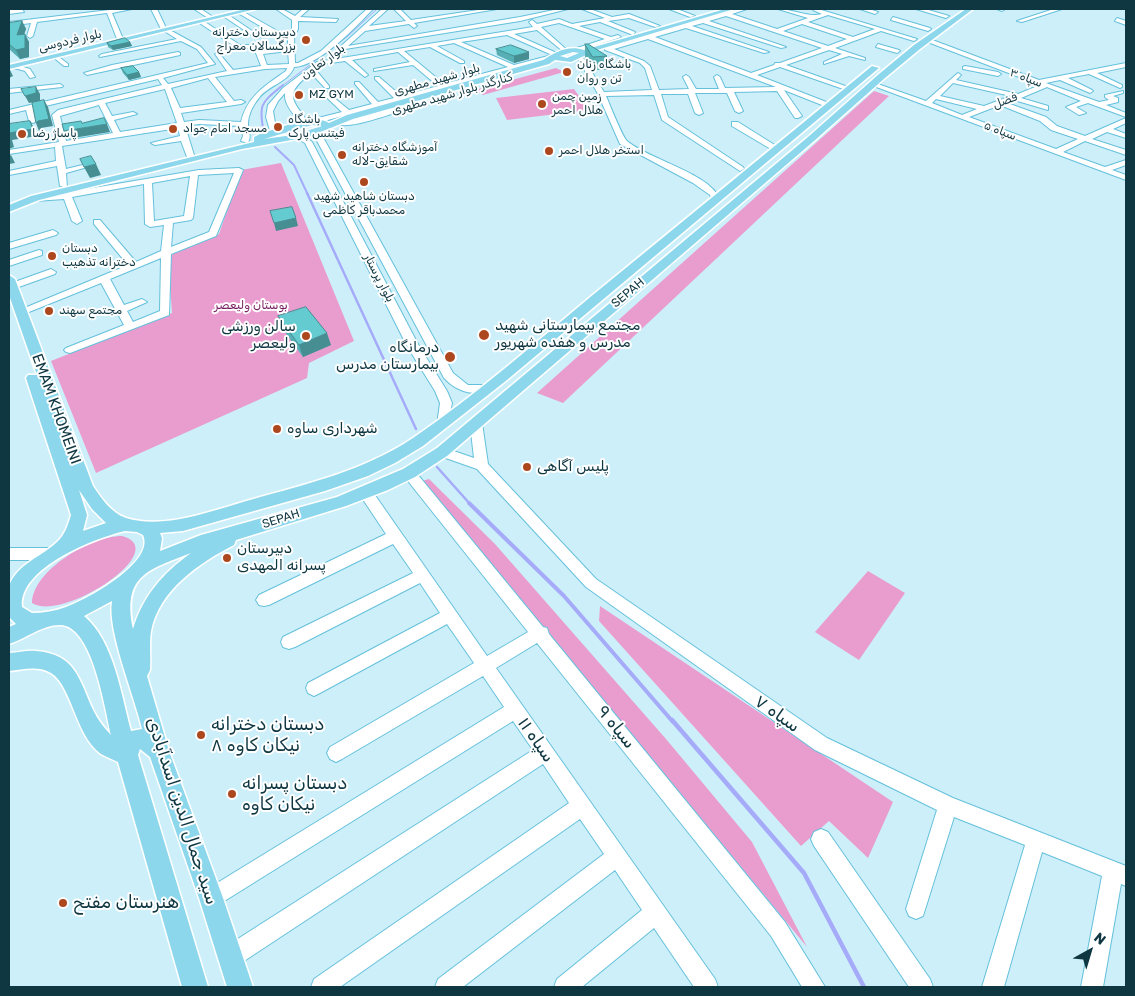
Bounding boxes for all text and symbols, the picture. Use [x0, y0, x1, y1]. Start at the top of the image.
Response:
place label: دبیرستان دخترانه بزرگسالان معراج [212, 26, 296, 54]
street label: بلوار فردوسی [37, 27, 103, 55]
marker: دبیرستان دخترانه بزرگسالان معراج [300, 34, 312, 46]
street label: بلوار تعاون [298, 41, 348, 83]
place label: باشگاه زنان تن و روان [577, 58, 631, 86]
street label: بلوار شهید مطهری [392, 61, 482, 99]
street label: سپاه ۳ [1008, 65, 1044, 91]
marker: باشگاه زنان تن و روان [561, 66, 573, 78]
street label: کنارگذر بلوار شهید مطهری [390, 70, 514, 118]
place label: MZ GYM [309, 88, 354, 102]
marker: MZ GYM [293, 89, 305, 101]
place label: زمین چمن هلال احمر [552, 90, 603, 118]
street label: فضل [991, 90, 1019, 112]
marker: زمین چمن هلال احمر [536, 98, 548, 110]
place label: باشگاه فیتنس پارک [288, 113, 344, 141]
street label: سپاه ۵ [982, 118, 1018, 144]
marker: باشگاه فیتنس پارک [272, 121, 284, 133]
place label: مسجد امام جواد [183, 122, 267, 136]
marker: مسجد امام جواد [167, 123, 179, 135]
place label: پاساژ رضا [32, 127, 77, 141]
marker: پاساژ رضا [16, 128, 28, 140]
place label: آموزشگاه دخترانه شقایق-لاله [352, 141, 438, 169]
place label: استخر هلال احمر [559, 144, 644, 158]
marker: استخر هلال احمر [543, 145, 555, 157]
marker: آموزشگاه دخترانه شقایق-لاله [336, 149, 348, 161]
marker: دبستان شاهید شهید محمدباقر کاظمی [358, 176, 370, 188]
place label: دبستان شاهید شهید محمدباقر کاظمی [313, 190, 415, 218]
place label: دبستان دخترانه تذهیب [62, 242, 136, 270]
marker: دبستان دخترانه تذهیب [46, 250, 58, 262]
street label: بلوار پرستار [361, 251, 397, 305]
street label: SEPAH [609, 275, 647, 311]
park label: بوستان ولیعصر [214, 299, 288, 313]
place label: مجتمع سهند [59, 304, 122, 318]
marker: مجتمع سهند [43, 305, 55, 317]
place label: مجتمع بیمارستانی شهید مدرس و هفده شهریور [495, 317, 640, 352]
place label: سالن ورزشی ولیعصر [221, 318, 296, 353]
marker: مجتمع بیمارستانی شهید مدرس و هفده شهریور [477, 328, 491, 342]
marker: سالن ورزشی ولیعصر [300, 330, 312, 342]
place label: درمانگاه بیمارستان مدرس [336, 339, 439, 374]
marker: درمانگاه بیمارستان مدرس [443, 350, 457, 364]
street label: EMAM KHOMEINI [28, 351, 84, 467]
place label: شهرداری ساوه [287, 420, 378, 438]
marker: شهرداری ساوه [271, 423, 283, 435]
place label: پلیس آگاهی [537, 458, 609, 476]
marker: پلیس آگاهی [521, 461, 533, 473]
street label: SEPAH [260, 506, 302, 532]
place label: دبیرستان پسرانه المهدی [237, 540, 326, 575]
marker: دبیرستان پسرانه المهدی [221, 552, 233, 564]
street label: سپاه ۷ [750, 691, 804, 737]
street label: سپاه ۹ [592, 701, 640, 753]
street label: سپاه ۱۱ [513, 713, 559, 767]
place label: دبستان دخترانه نیکان کاوه ۸ [211, 714, 324, 756]
street label: سید جمال الدین اسدآبادی [142, 715, 222, 907]
marker: دبستان دخترانه نیکان کاوه ۸ [195, 729, 207, 741]
place label: دبستان پسرانه نیکان کاوه [242, 773, 347, 816]
marker: دبستان پسرانه نیکان کاوه [226, 788, 238, 800]
place label: هنرستان مفتح [73, 892, 179, 914]
marker: هنرستان مفتح [57, 897, 69, 909]
north arrow [1065, 926, 1115, 976]
text: N [1090, 929, 1109, 949]

